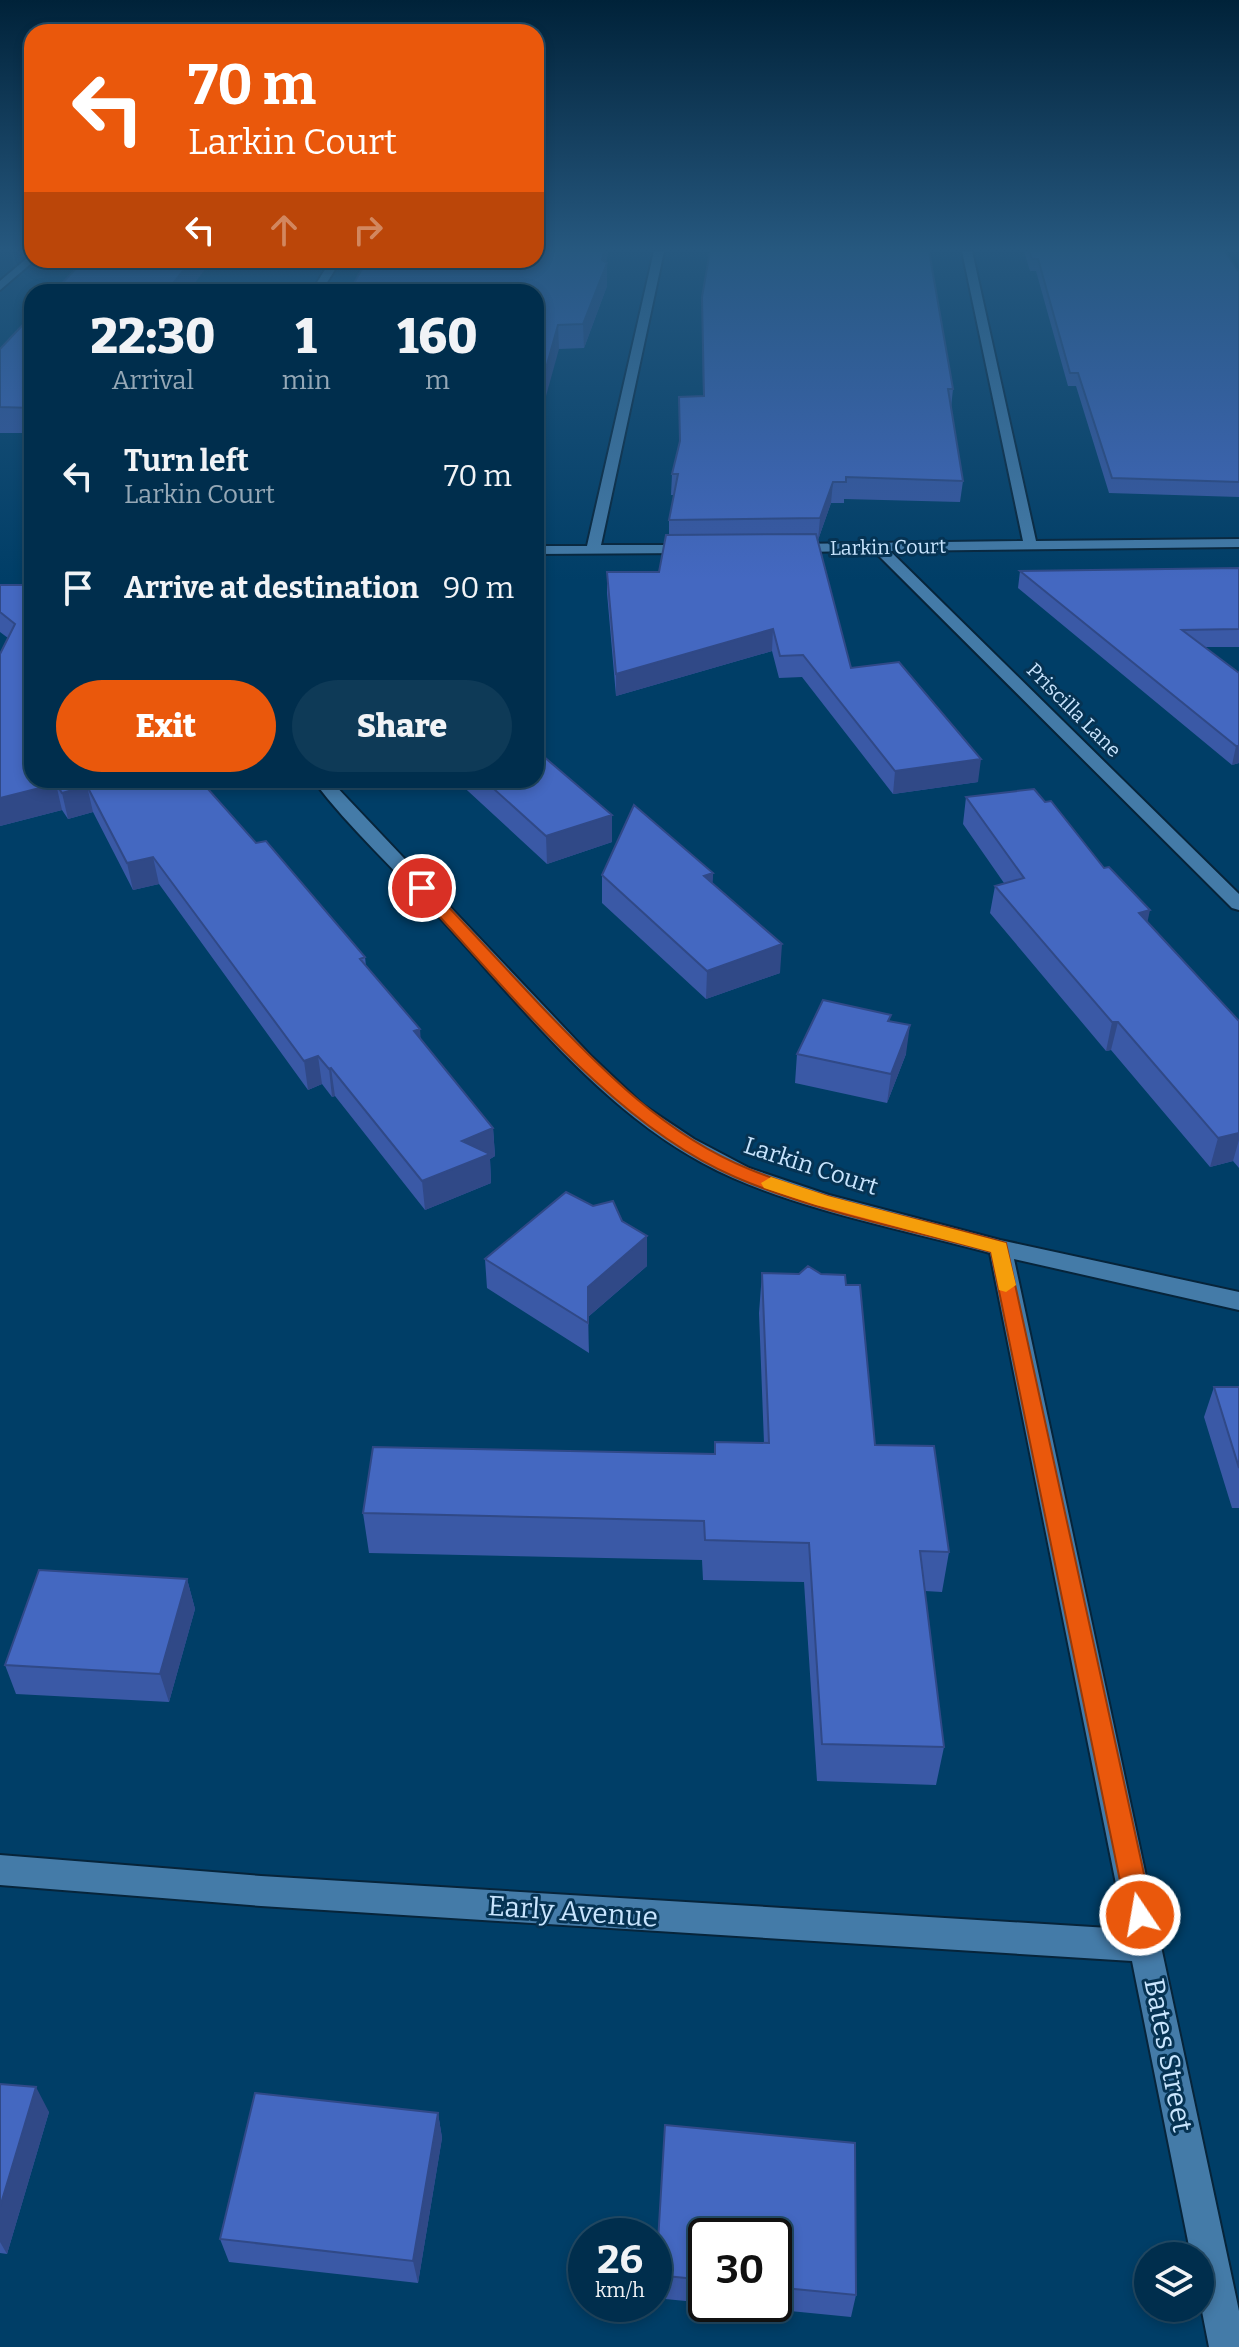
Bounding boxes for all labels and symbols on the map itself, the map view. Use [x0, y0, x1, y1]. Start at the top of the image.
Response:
street label: Larkin Court [830, 534, 946, 560]
street label: Priscilla Lane [1022, 658, 1126, 762]
pin [388, 854, 456, 922]
street label: Larkin Court [740, 1131, 882, 1201]
position arrow [1098, 1873, 1182, 1957]
street label: Early Avenue [487, 1889, 659, 1934]
street label: Bates Street [1137, 1975, 1200, 2135]
speed limit sign: 30 [688, 2218, 792, 2322]

